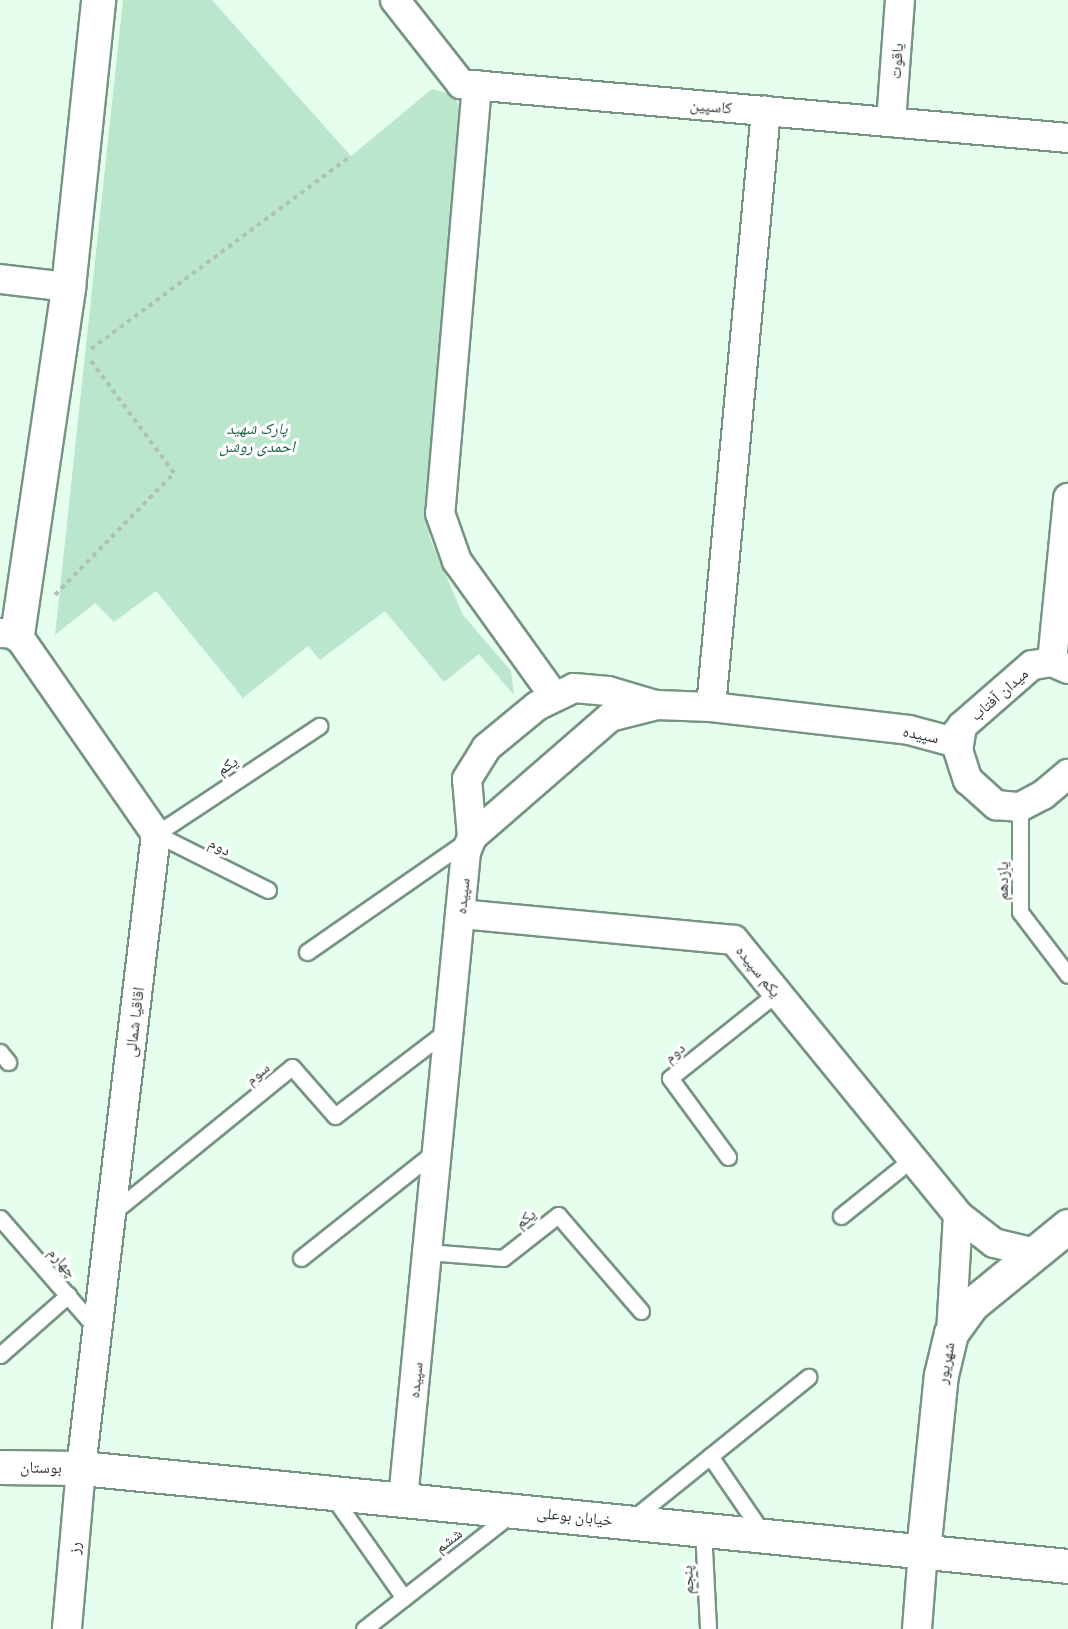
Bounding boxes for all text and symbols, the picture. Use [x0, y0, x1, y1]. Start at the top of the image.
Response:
street label: یاقوت [885, 42, 907, 80]
street label: کاسپین [689, 95, 733, 117]
park label: پارک شهید احمدی روشن [219, 418, 295, 456]
street label: میدان آفتاب [966, 664, 1032, 724]
street label: سپیده [901, 721, 941, 747]
street label: یکم [213, 751, 241, 779]
street label: دوم [206, 832, 234, 860]
street label: یازدهم [992, 862, 1012, 900]
street label: سپیده [451, 877, 473, 915]
street label: یکم سپیده [732, 941, 786, 1001]
street label: اقاقیا شمالی [120, 986, 148, 1058]
street label: دوم [659, 1038, 689, 1066]
street label: سوم [241, 1057, 273, 1089]
street label: یکم [511, 1204, 539, 1232]
street label: چهارم [44, 1243, 82, 1281]
street label: شهریور [932, 1340, 958, 1386]
street label: سپیده [404, 1361, 426, 1399]
street label: بوستان [20, 1457, 62, 1477]
street label: خیابان بوعلی [536, 1502, 614, 1530]
street label: ششم [430, 1523, 466, 1557]
street label: رز [64, 1541, 84, 1555]
street label: پنجم [677, 1565, 697, 1595]

